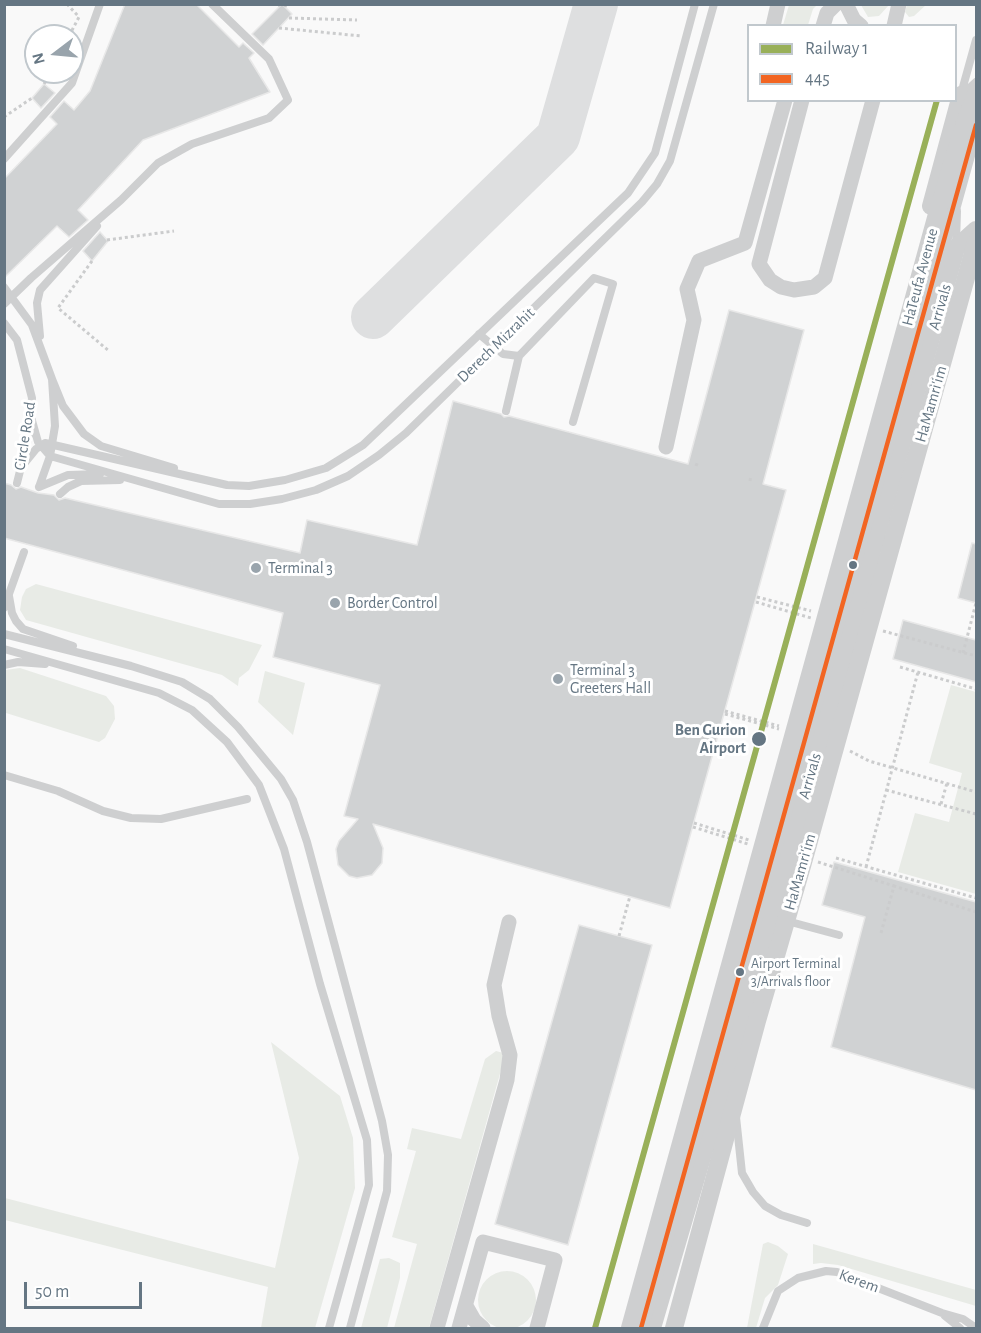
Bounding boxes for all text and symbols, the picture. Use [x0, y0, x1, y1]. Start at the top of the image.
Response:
north arrow [24, 24, 84, 84]
legend [747, 24, 957, 102]
text: Railway 1 [805, 40, 869, 58]
text: N [29, 51, 48, 66]
text: 445 [805, 70, 830, 88]
street label: HaTeufa Avenue [898, 226, 942, 328]
street label: Arrivals [924, 282, 956, 332]
street label: Derech Mizrahit [453, 303, 539, 387]
street label: HaMamri'im [911, 364, 951, 444]
street label: Circle Road [10, 400, 40, 472]
place label: Terminal 3 [268, 558, 333, 578]
unlabelled marker [847, 559, 859, 571]
marker: Terminal 3 [249, 561, 263, 575]
place label: Border Control [347, 593, 438, 613]
marker: Border Control [328, 596, 342, 610]
place label: Terminal 3 Greeters Hall [570, 660, 651, 698]
marker: Terminal 3 Greeters Hall [551, 672, 565, 686]
place label: Ben Gurion Airport [675, 720, 746, 758]
marker: Ben Gurion Airport [750, 730, 768, 748]
street label: Arrivals [794, 751, 826, 801]
street label: HaMamri'im [780, 832, 820, 912]
place label: Airport Terminal 3/Arrivals floor [751, 956, 841, 988]
marker: Airport Terminal 3/Arrivals floor [734, 966, 746, 978]
street label: Kerem [836, 1265, 882, 1297]
scale bar [27, 1270, 146, 1308]
text: 50 m [35, 1283, 69, 1301]

